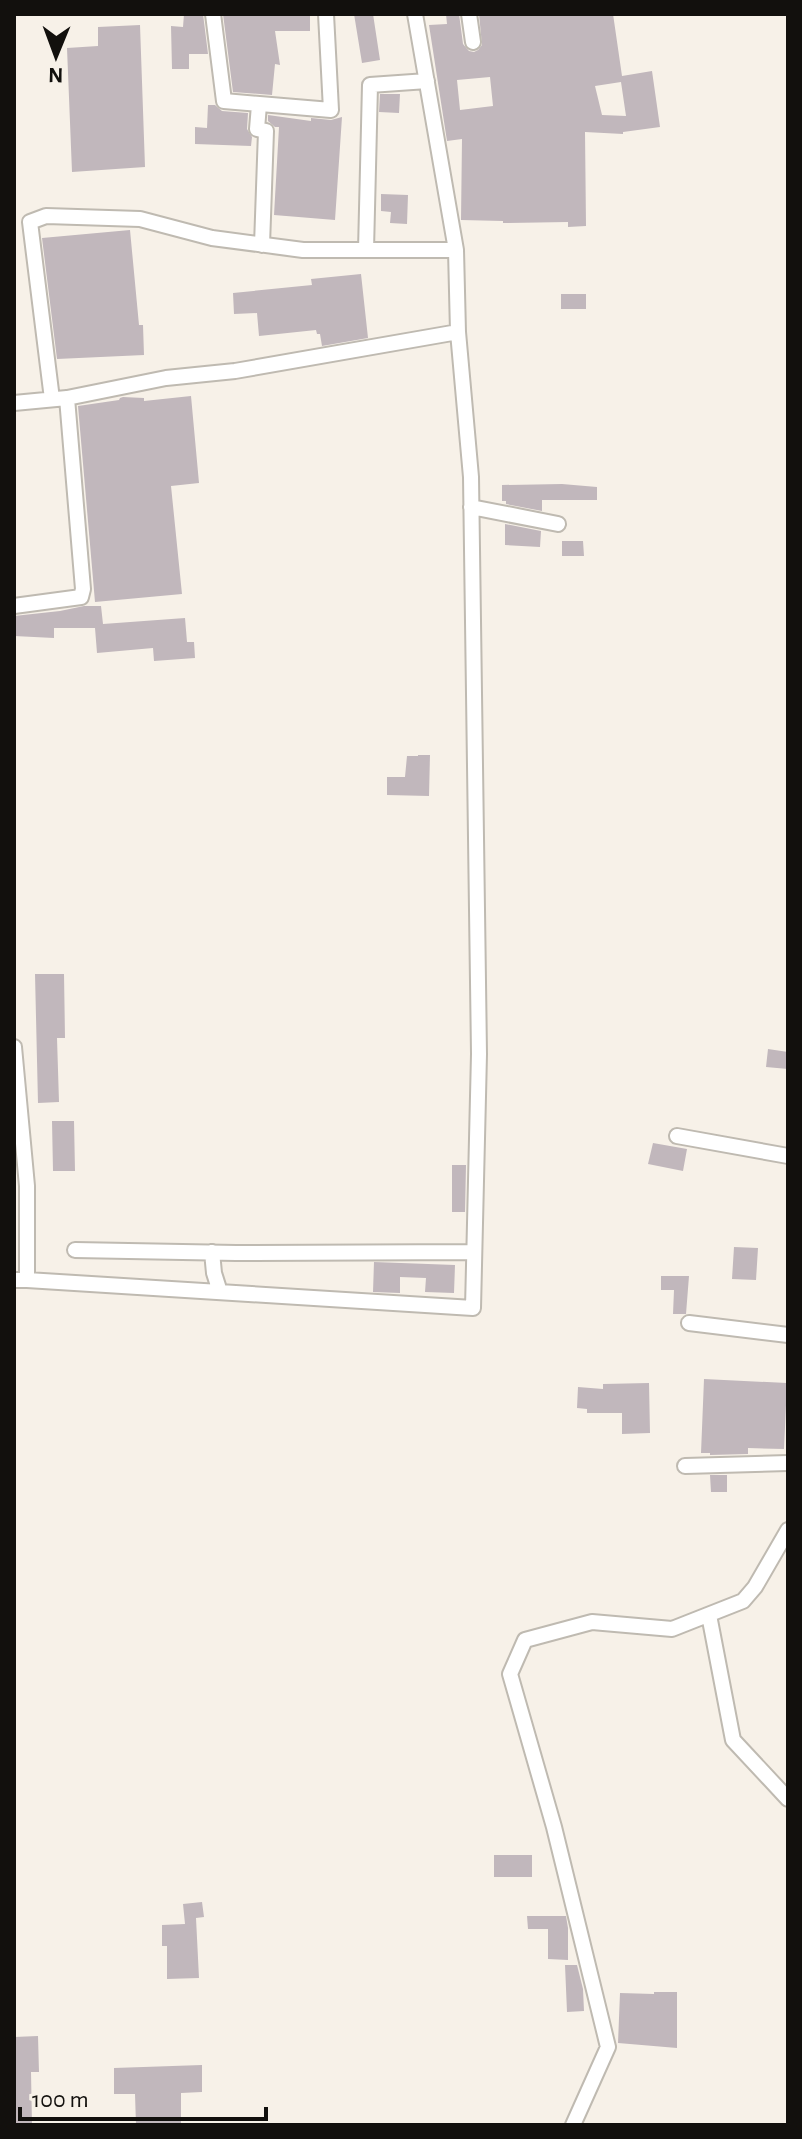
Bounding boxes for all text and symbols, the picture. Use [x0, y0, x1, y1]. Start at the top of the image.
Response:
north arrow [16, 16, 96, 96]
text: N [48, 64, 64, 86]
scale bar [20, 2071, 266, 2121]
text: 100 m [32, 2088, 89, 2112]

